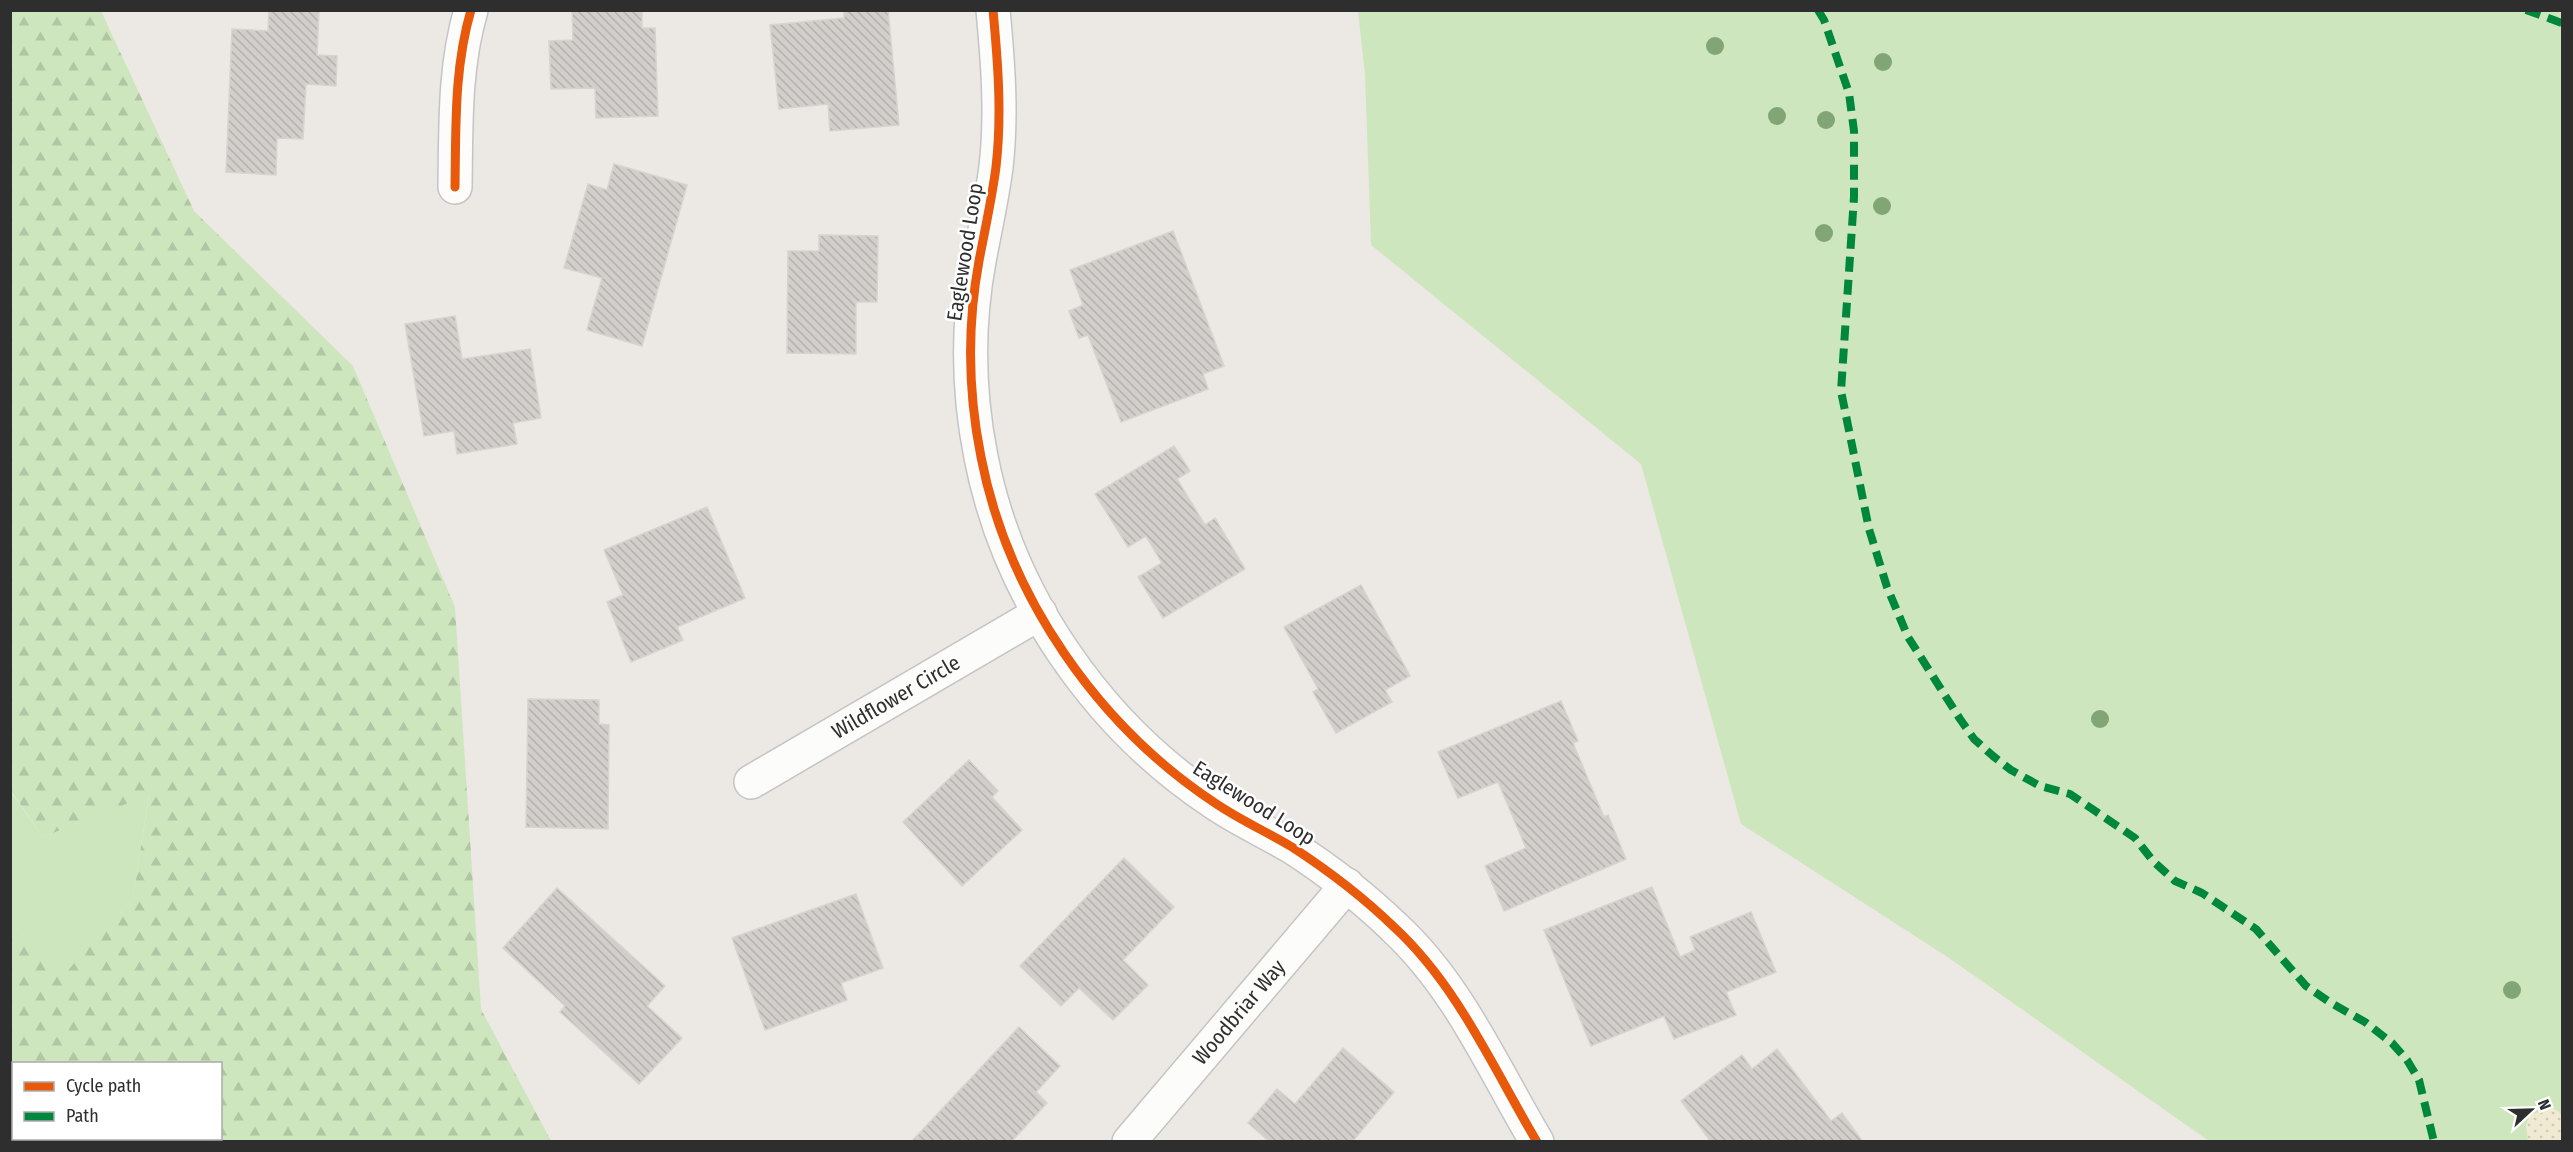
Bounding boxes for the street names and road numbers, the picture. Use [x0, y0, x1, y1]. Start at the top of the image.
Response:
street label: Eaglewood Loop [941, 181, 989, 323]
street label: Wildflower Circle [827, 650, 965, 745]
street label: Eaglewood Loop [1188, 755, 1320, 851]
street label: Woodbriar Way [1187, 954, 1291, 1070]

